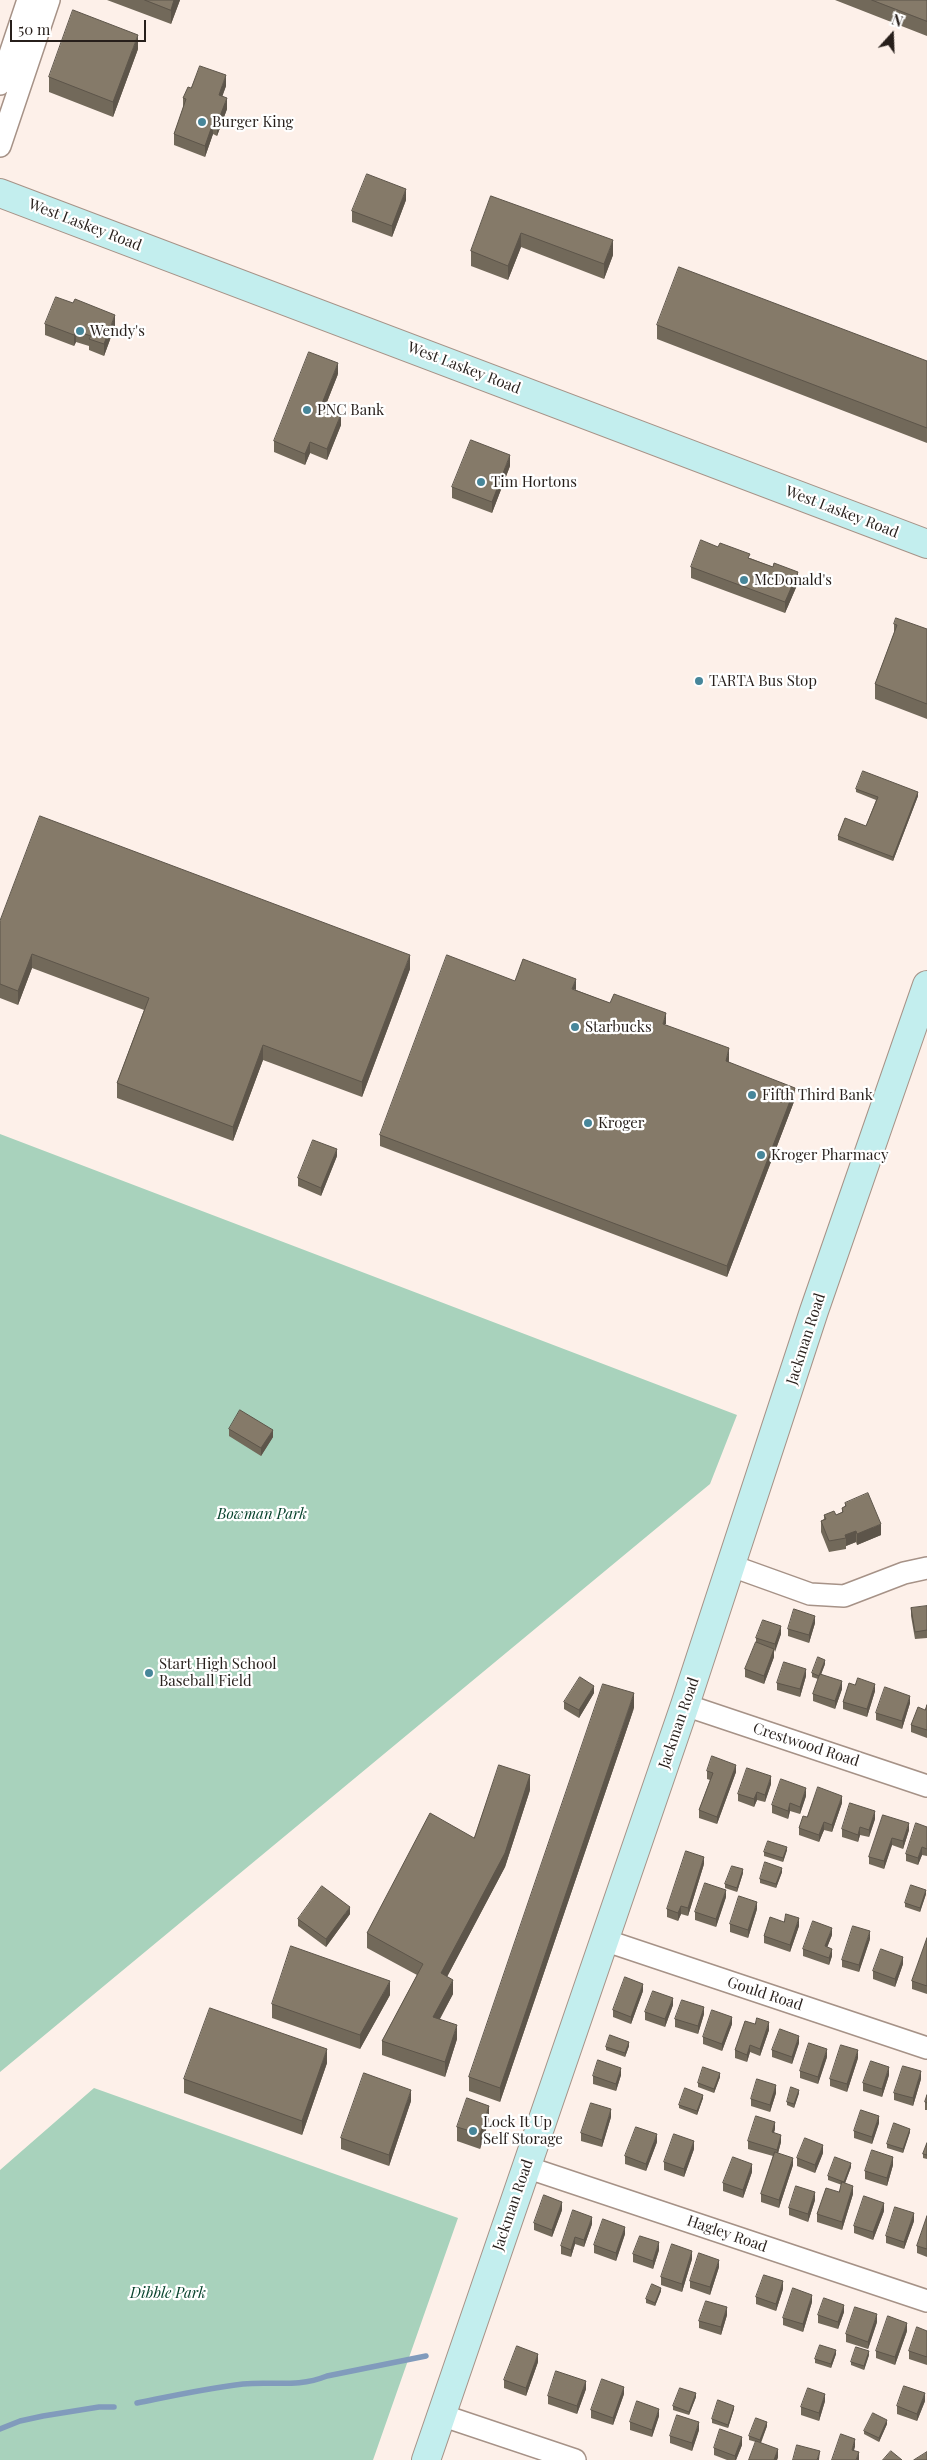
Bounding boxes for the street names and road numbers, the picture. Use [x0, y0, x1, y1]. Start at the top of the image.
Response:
street label: West Laskey Road [26, 195, 144, 255]
street label: West Laskey Road [405, 338, 523, 398]
street label: West Laskey Road [783, 482, 901, 542]
street label: Jackman Road [783, 1291, 829, 1387]
street label: Jackman Road [655, 1675, 703, 1771]
street label: Crestwood Road [751, 1719, 861, 1771]
street label: Gould Road [725, 1973, 805, 2015]
street label: Jackman Road [489, 2157, 537, 2253]
street label: Hagley Road [685, 2212, 769, 2256]

